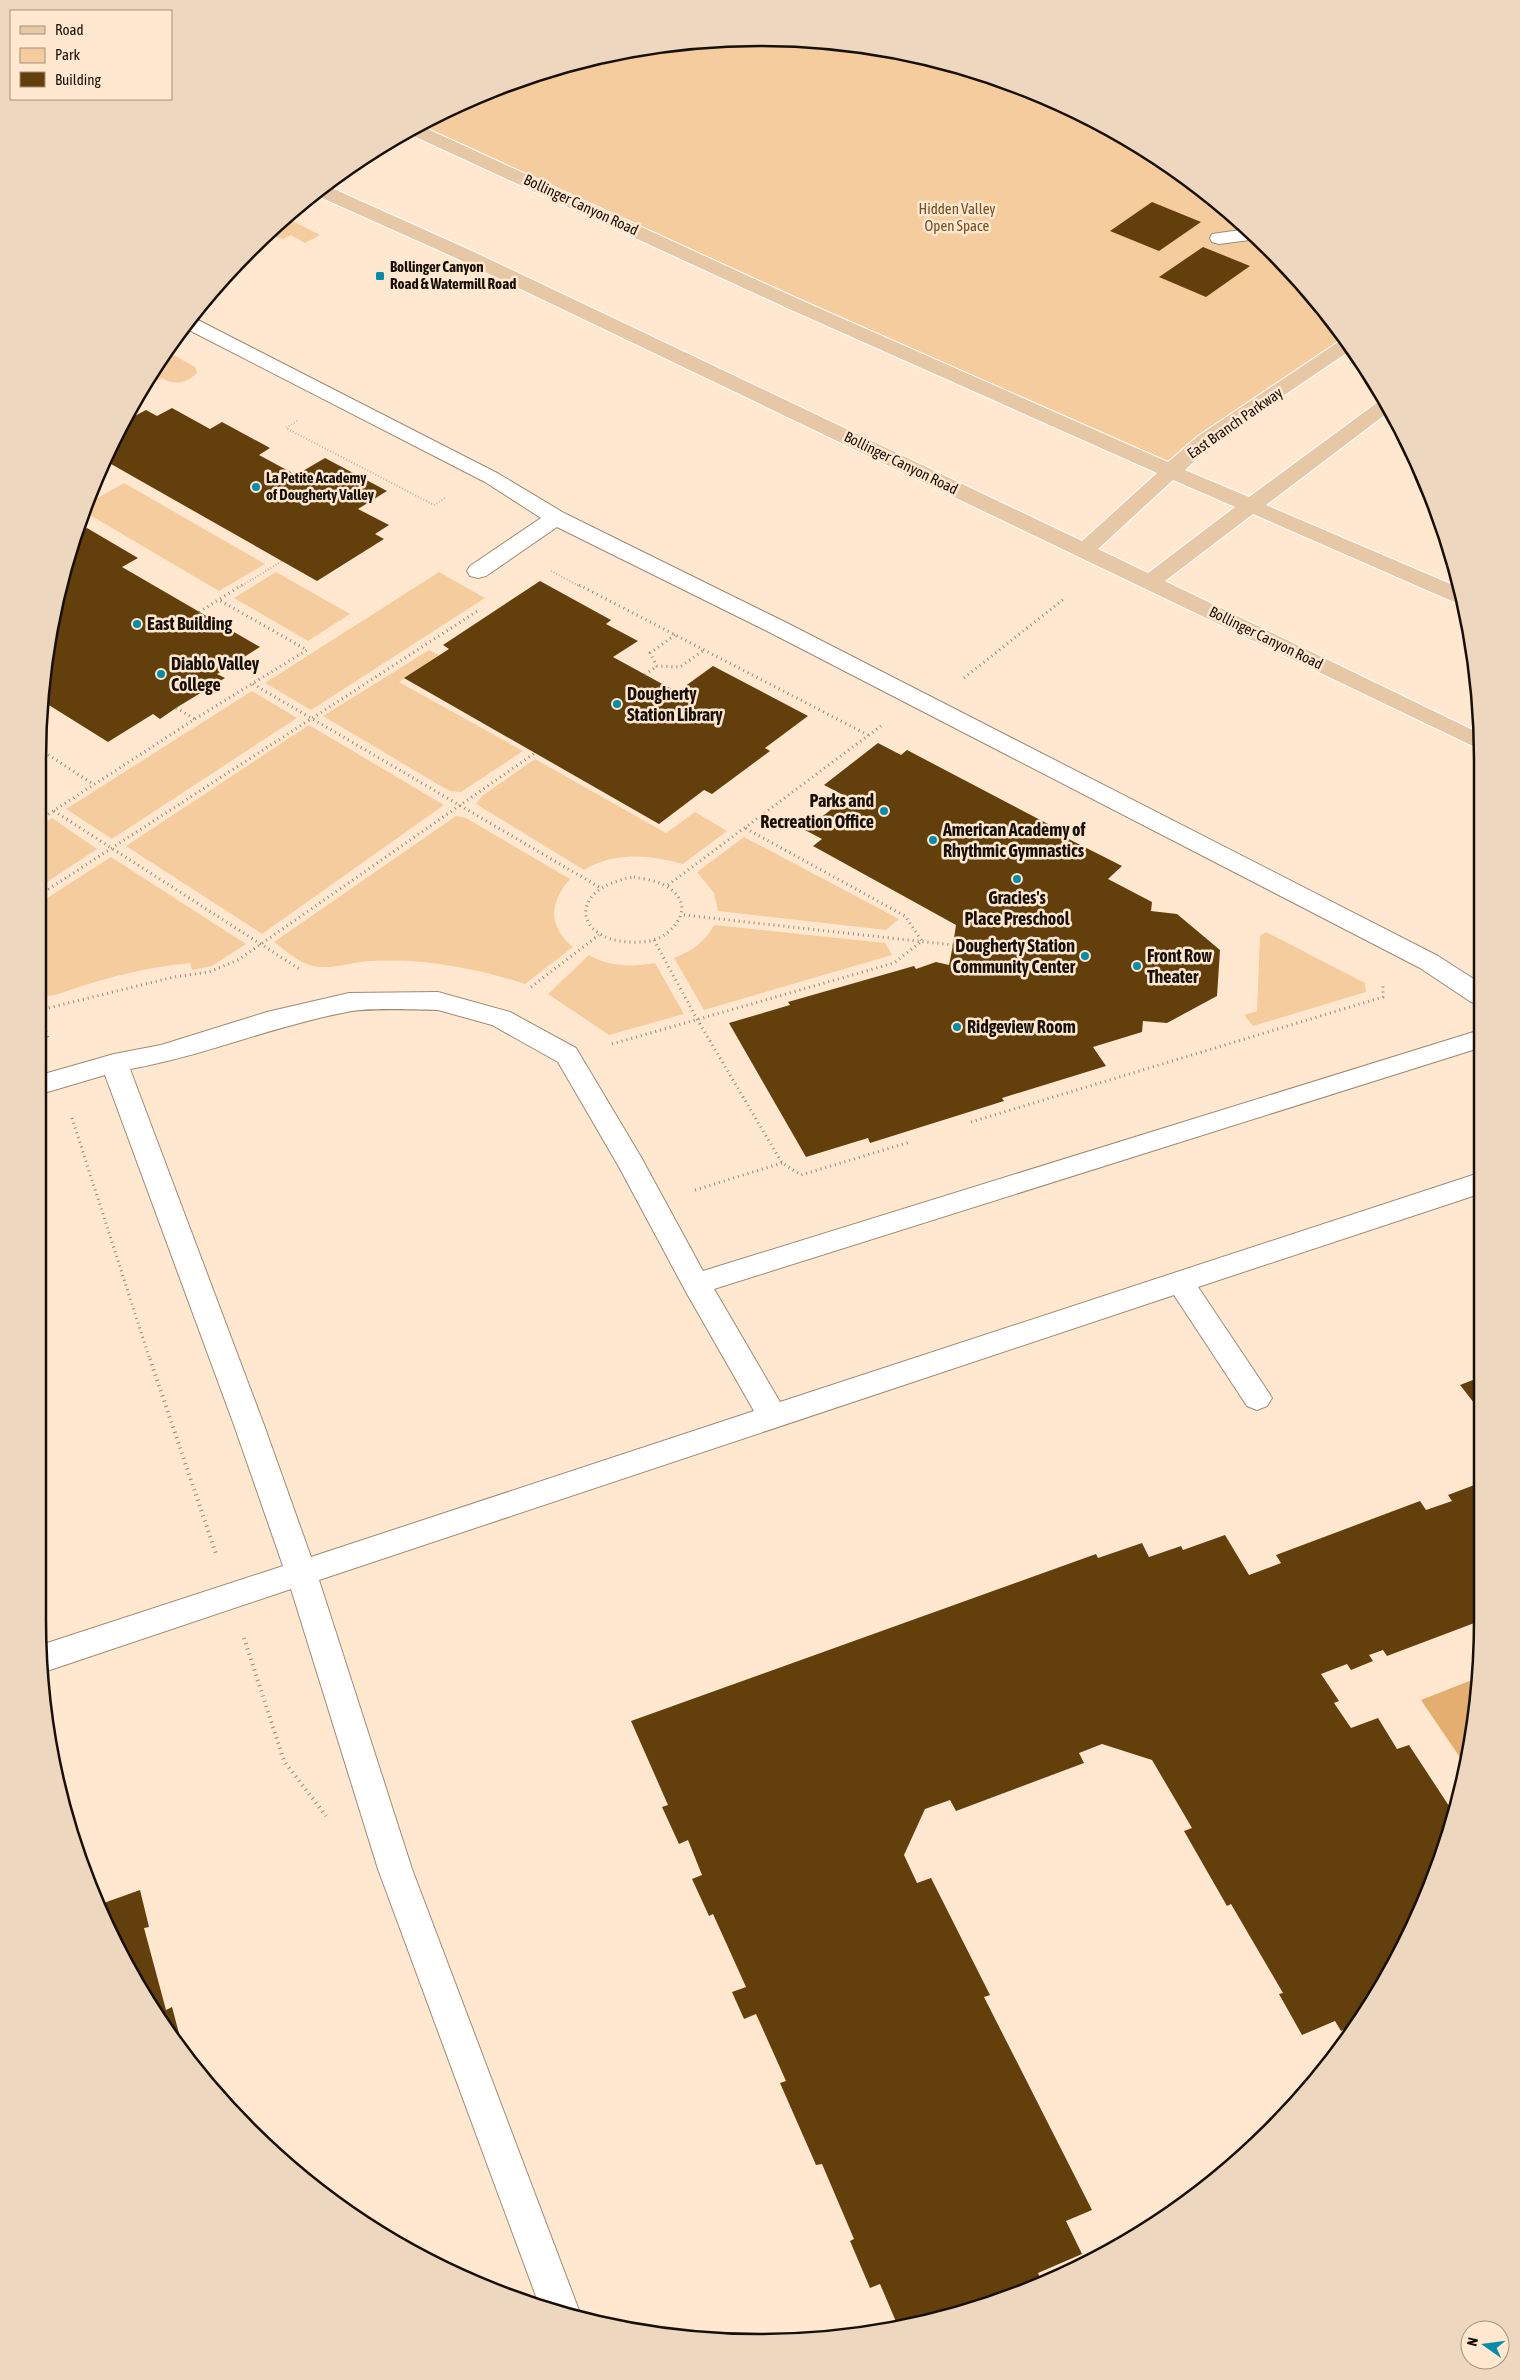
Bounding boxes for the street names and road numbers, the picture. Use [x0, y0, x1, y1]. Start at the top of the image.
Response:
street label: Bollinger Canyon Road [521, 171, 641, 239]
street label: East Branch Parkway [1184, 383, 1286, 462]
street label: Bollinger Canyon Road [842, 428, 961, 497]
street label: Bollinger Canyon Road [1207, 603, 1326, 672]

